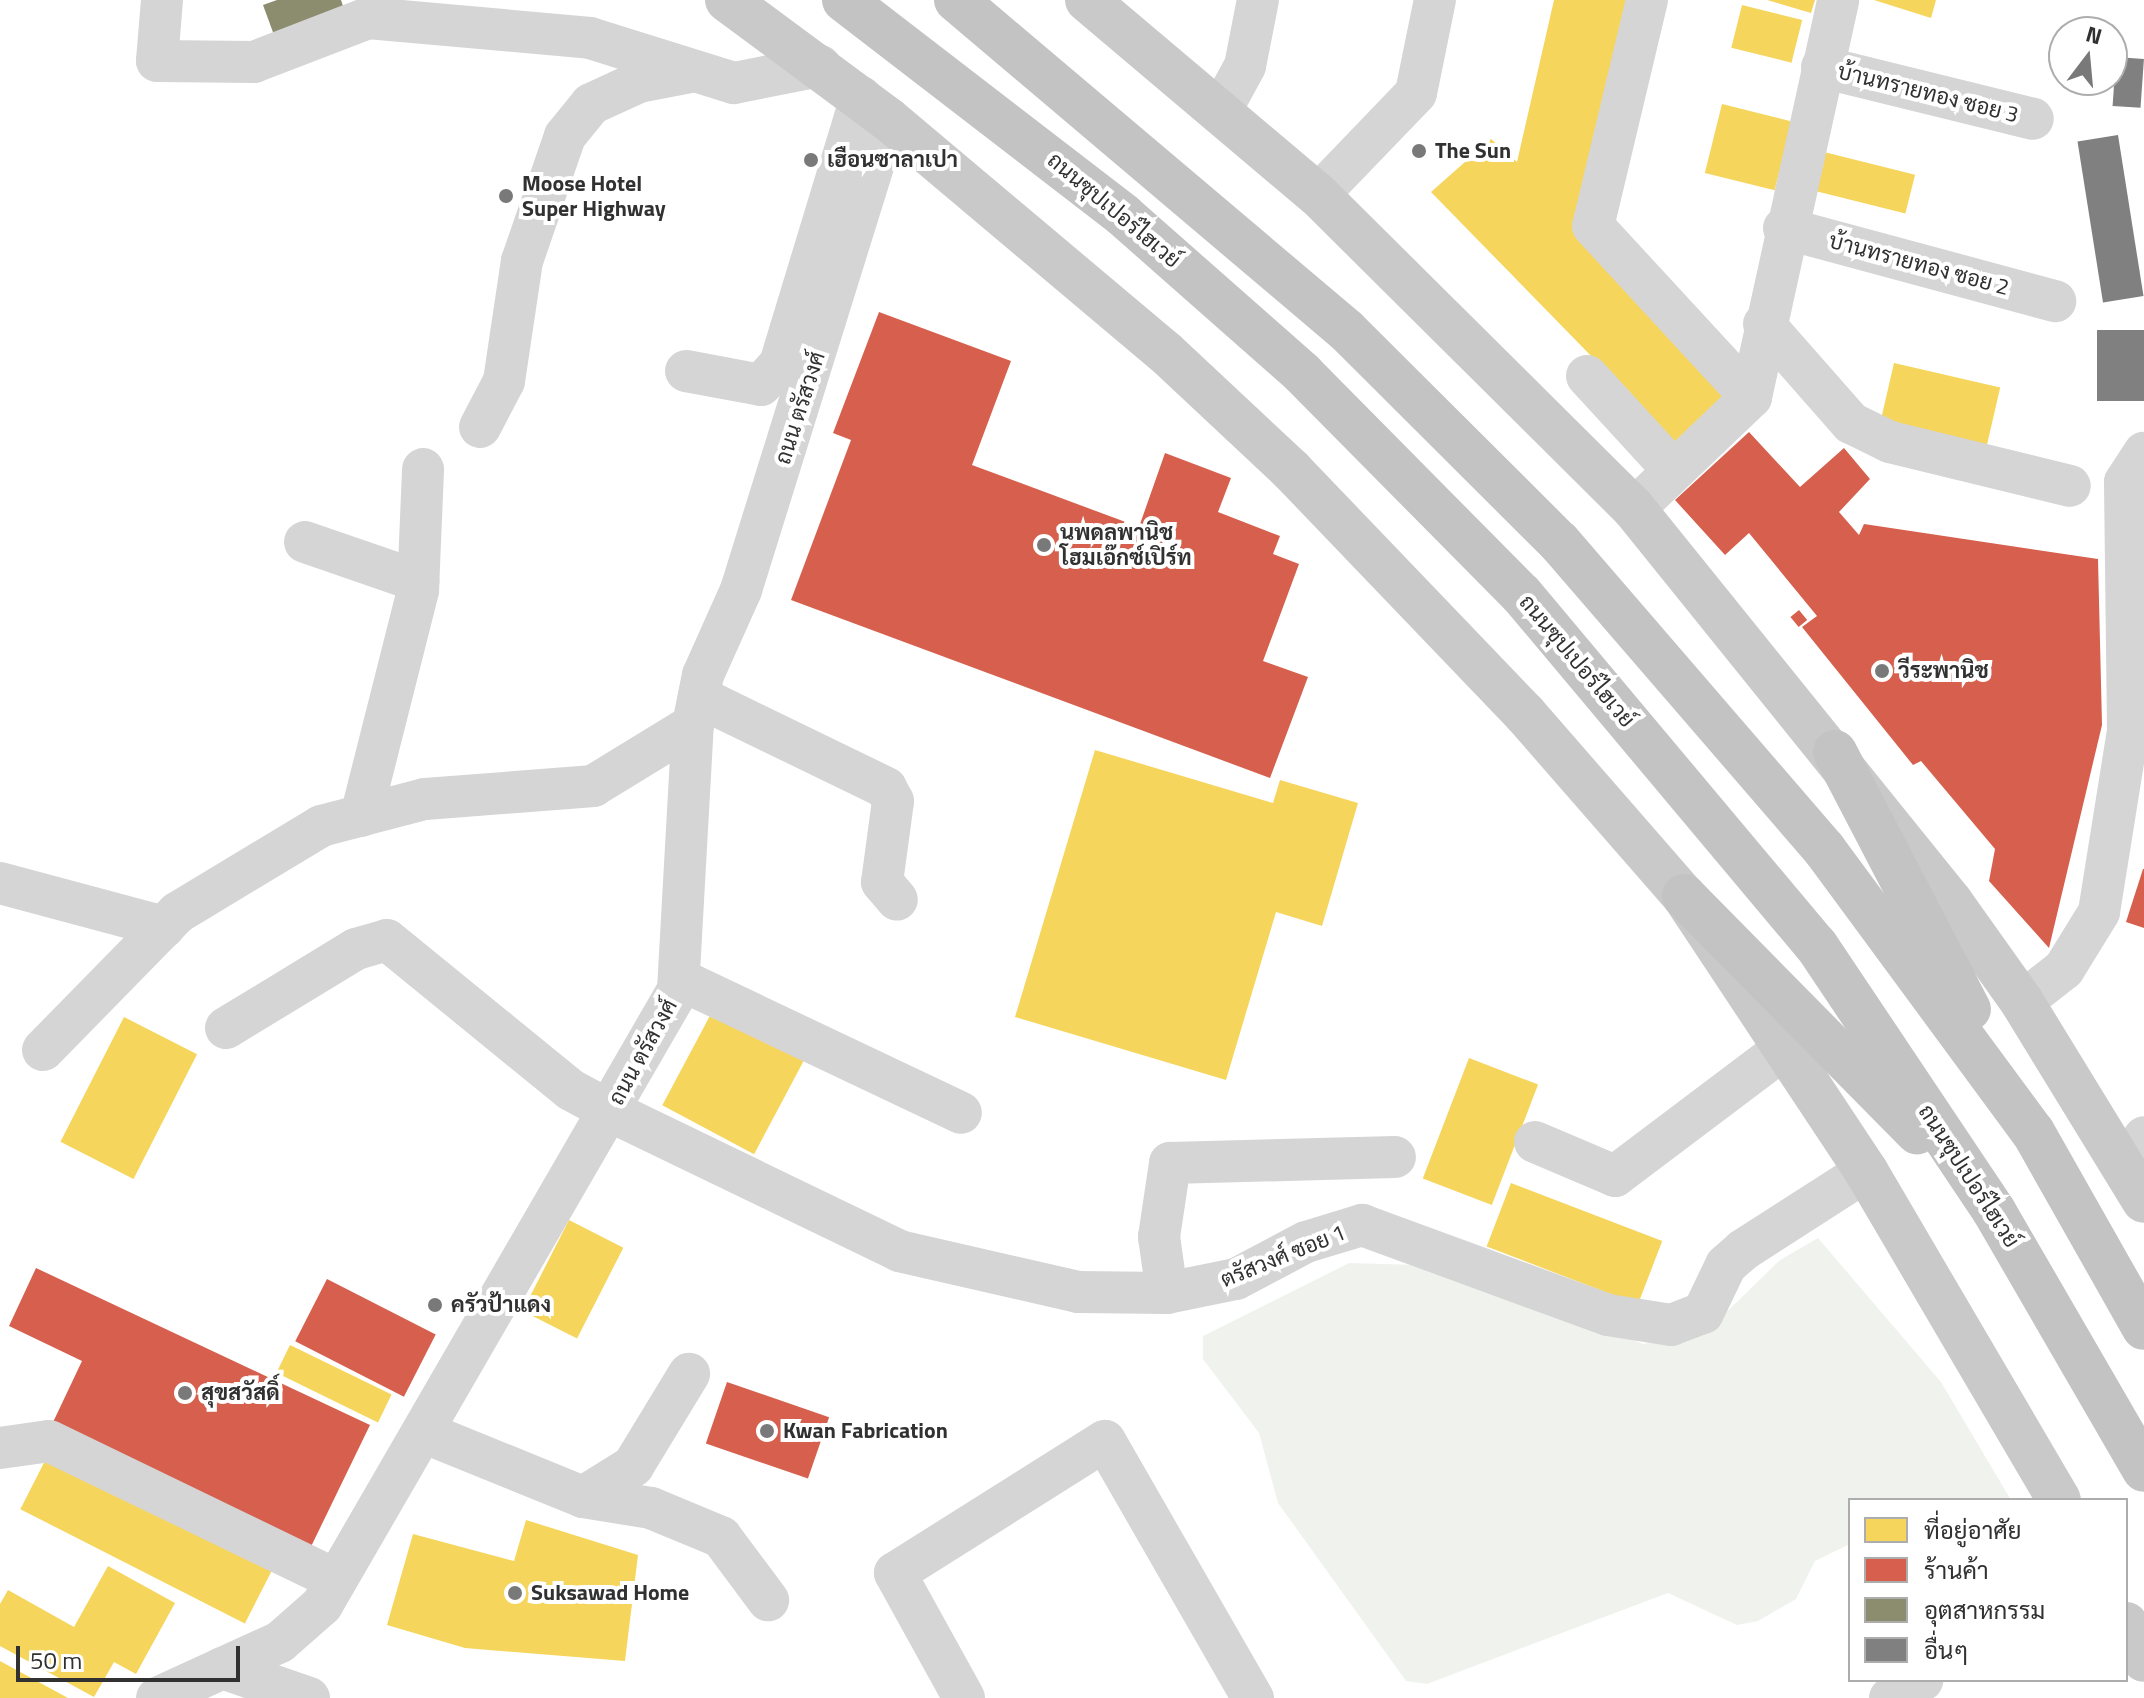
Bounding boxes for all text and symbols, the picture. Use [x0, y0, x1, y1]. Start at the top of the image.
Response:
north arrow [2048, 16, 2128, 96]
text: N [2082, 16, 2106, 53]
street label: บ้านทรายทอง ซอย 3 [1835, 58, 2021, 128]
place label: The Sun [1435, 138, 1511, 164]
marker: The Sun [1410, 142, 1428, 160]
place label: เฮือนซาลาเปา [827, 147, 958, 173]
street label: ถนนซุปเปอร์ไฮเวย์ [1042, 147, 1186, 273]
marker: เฮือนซาลาเปา [802, 151, 820, 169]
place label: Moose Hotel Super Highway [522, 170, 666, 222]
marker: Moose Hotel Super Highway [497, 187, 515, 205]
street label: บ้านทรายทอง ซอย 2 [1826, 227, 2012, 301]
street label: ถนน ตรัสวงศ์ [769, 348, 831, 468]
place label: นพดลพานิช โฮมเอ๊กซ์เปิร์ท [1060, 519, 1192, 570]
marker: นพดลพานิช โฮมเอ๊กซ์เปิร์ท [1035, 536, 1053, 554]
street label: ถนนซุปเปอร์ไฮเวย์ [1514, 589, 1640, 733]
place label: วีระพานิช [1898, 658, 1989, 684]
marker: วีระพานิช [1873, 662, 1891, 680]
street label: ถนน ตรัสวงศ์ [603, 994, 683, 1110]
street label: ถนนซุปเปอร์ไฮเวย์ [1913, 1100, 2025, 1252]
street label: ตรัสวงศ์ ซอย 1 [1217, 1219, 1349, 1293]
place label: ครัวป้าแดง [451, 1292, 551, 1318]
marker: ครัวป้าแดง [426, 1296, 444, 1314]
place label: สุขสวัสดิ์ [201, 1380, 280, 1406]
marker: สุขสวัสดิ์ [176, 1384, 194, 1402]
place label: Kwan Fabrication [783, 1418, 948, 1444]
marker: Kwan Fabrication [758, 1422, 776, 1440]
legend [1848, 1498, 2128, 1682]
text: ที่อยู่อาศัย [1924, 1512, 2022, 1548]
text: ร้านค้า [1924, 1552, 1989, 1588]
place label: Suksawad Home [531, 1580, 689, 1606]
marker: Suksawad Home [506, 1584, 524, 1602]
text: อุตสาหกรรม [1924, 1592, 2045, 1628]
scale bar [20, 1630, 244, 1680]
text: อื่นๆ [1924, 1632, 1968, 1668]
text: 50 m [30, 1642, 82, 1678]

